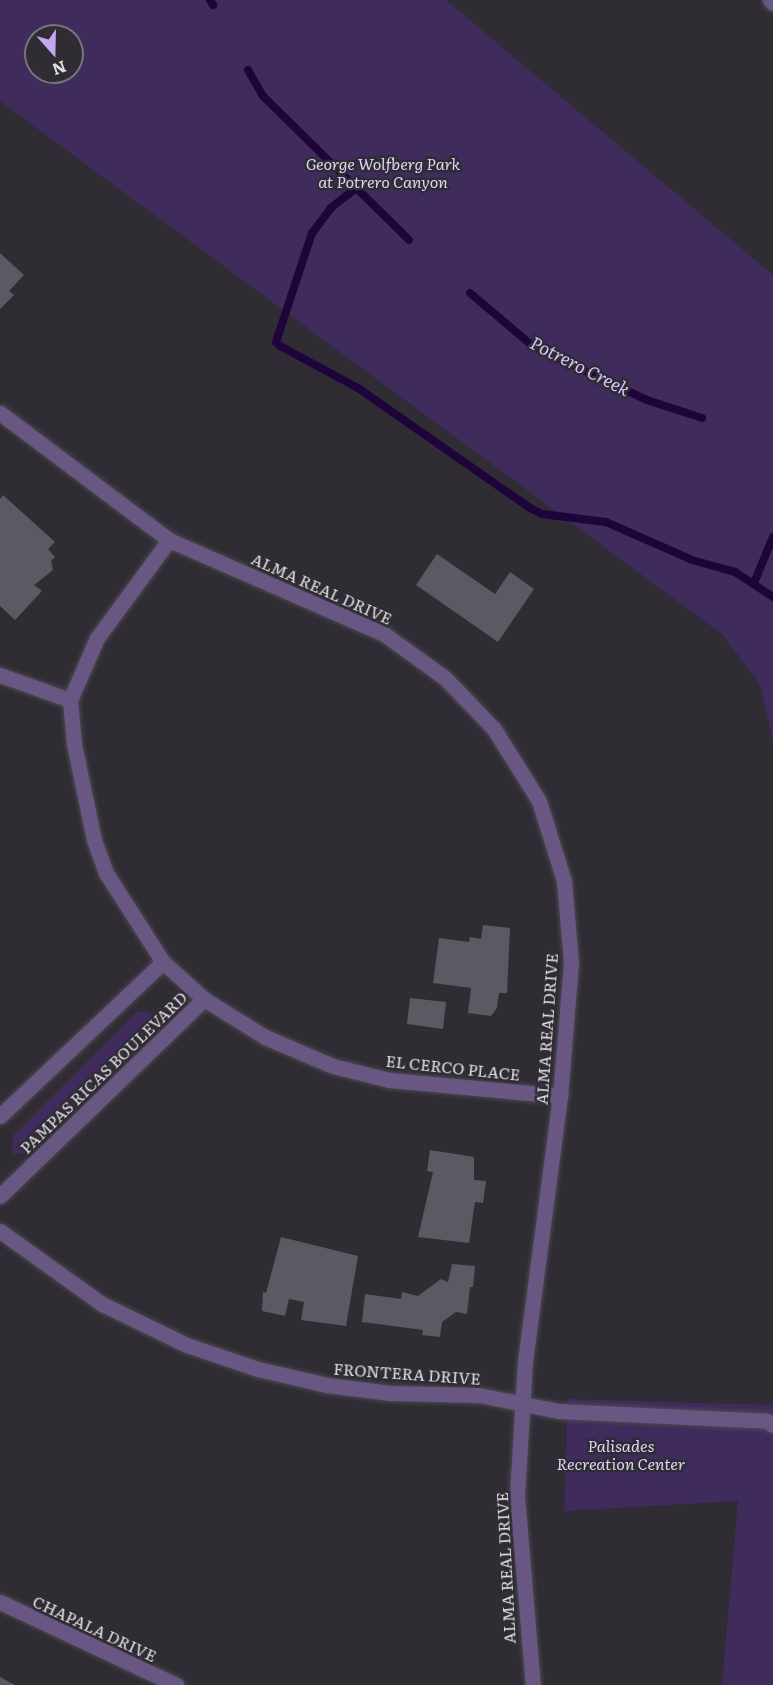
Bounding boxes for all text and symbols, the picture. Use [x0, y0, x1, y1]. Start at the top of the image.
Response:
north arrow [24, 24, 84, 84]
text: N [49, 55, 70, 83]
park label: George Wolfberg Park at Potrero Canyon [306, 153, 460, 191]
water label: Potrero Creek [527, 332, 633, 400]
street label: ALMA REAL DRIVE [249, 548, 395, 628]
street label: ALMA REAL DRIVE [531, 952, 561, 1106]
street label: PAMPAS RICAS BOULEVARD [16, 987, 190, 1157]
street label: EL CERCO PLACE [385, 1050, 521, 1084]
street label: FRONTERA DRIVE [333, 1358, 481, 1388]
park label: Palisades Recreation Center [557, 1435, 685, 1473]
street label: ALMA REAL DRIVE [491, 1492, 519, 1644]
street label: CHAPALA DRIVE [30, 1591, 160, 1665]

